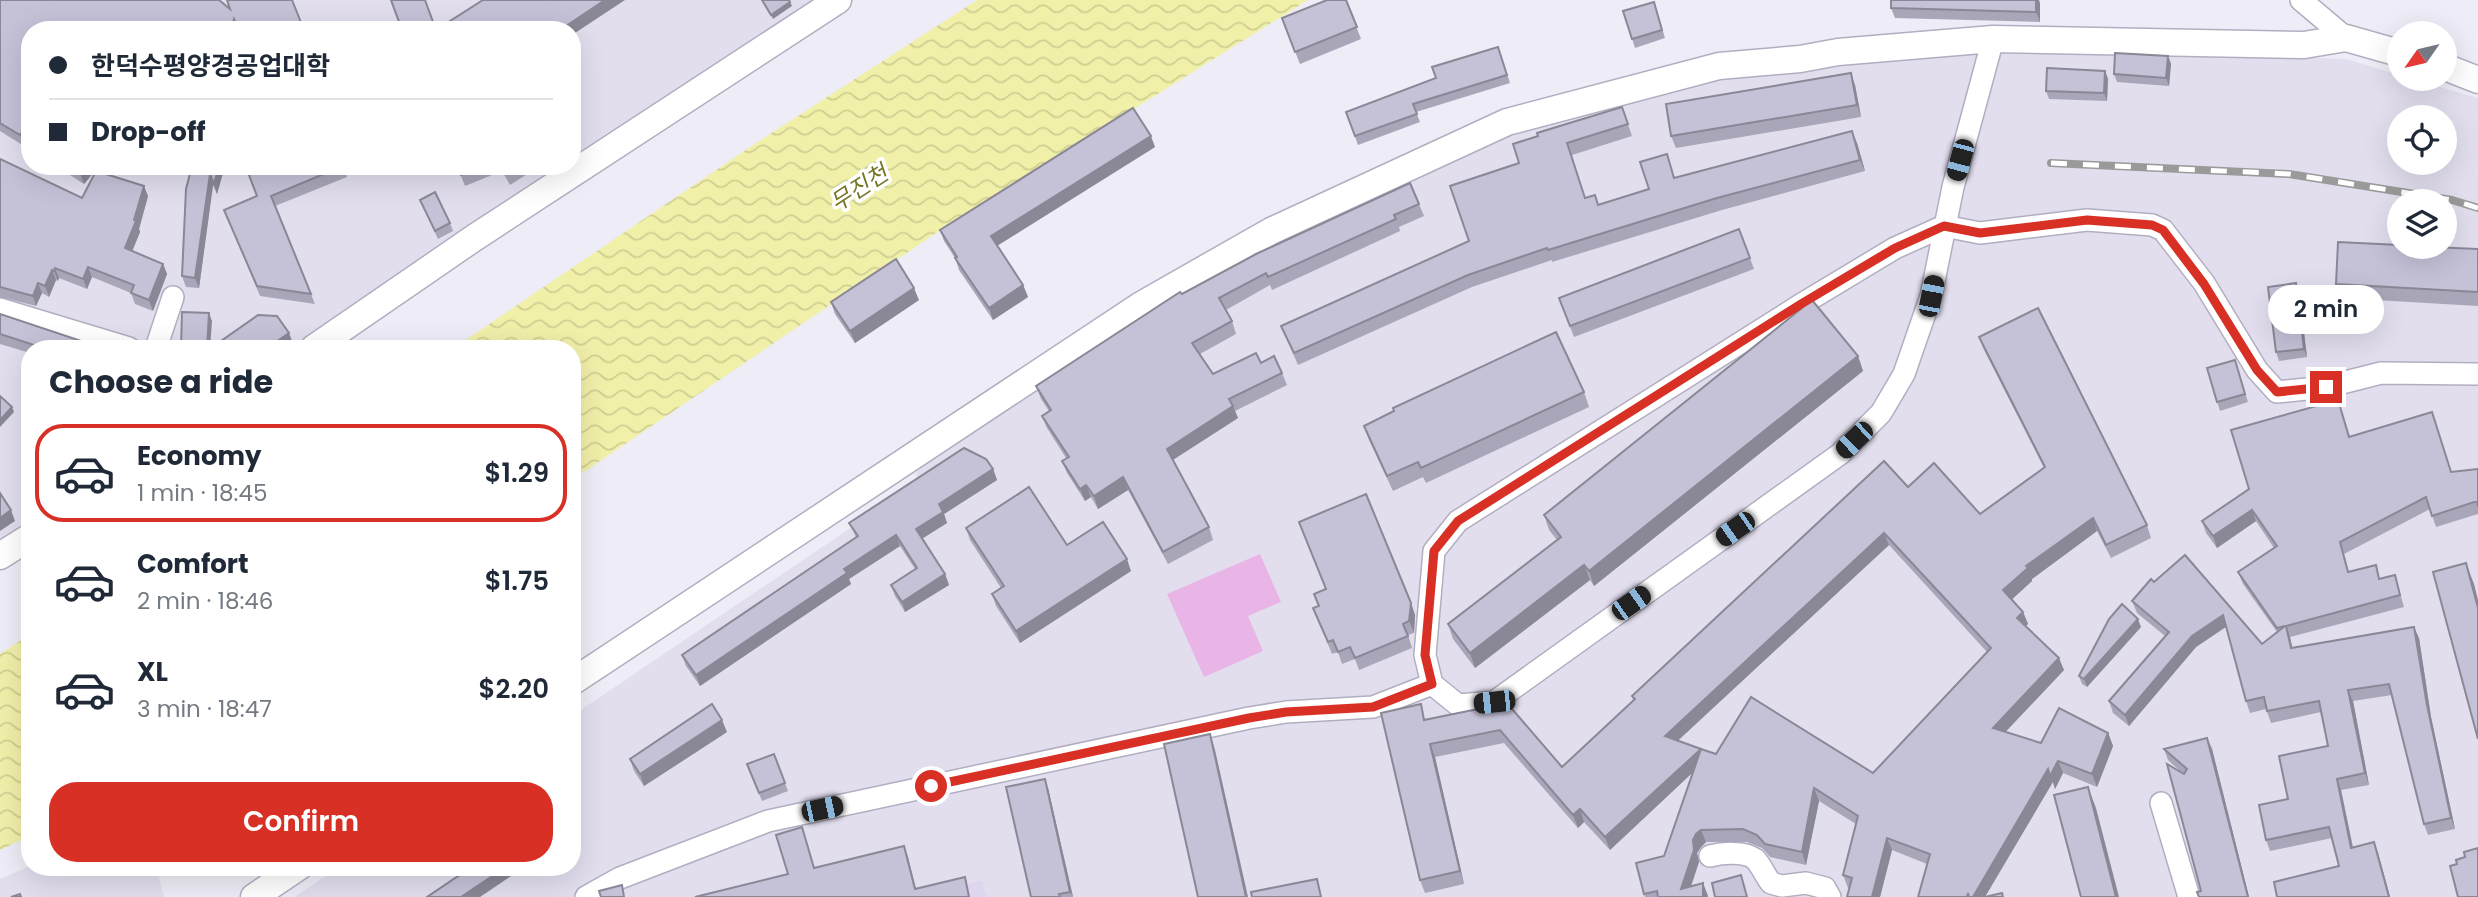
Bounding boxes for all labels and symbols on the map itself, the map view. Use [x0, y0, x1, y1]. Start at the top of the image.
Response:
north arrow [2387, 21, 2457, 91]
car [1945, 137, 1976, 183]
water label: 무진천 [824, 156, 897, 219]
car [1917, 273, 1946, 319]
callout: 2 min [2268, 286, 2384, 334]
route end [2310, 371, 2342, 403]
car [1832, 418, 1877, 462]
car [1712, 508, 1759, 550]
car [1608, 582, 1655, 624]
car [1473, 689, 1516, 715]
route start [915, 770, 947, 802]
car [800, 794, 845, 824]

